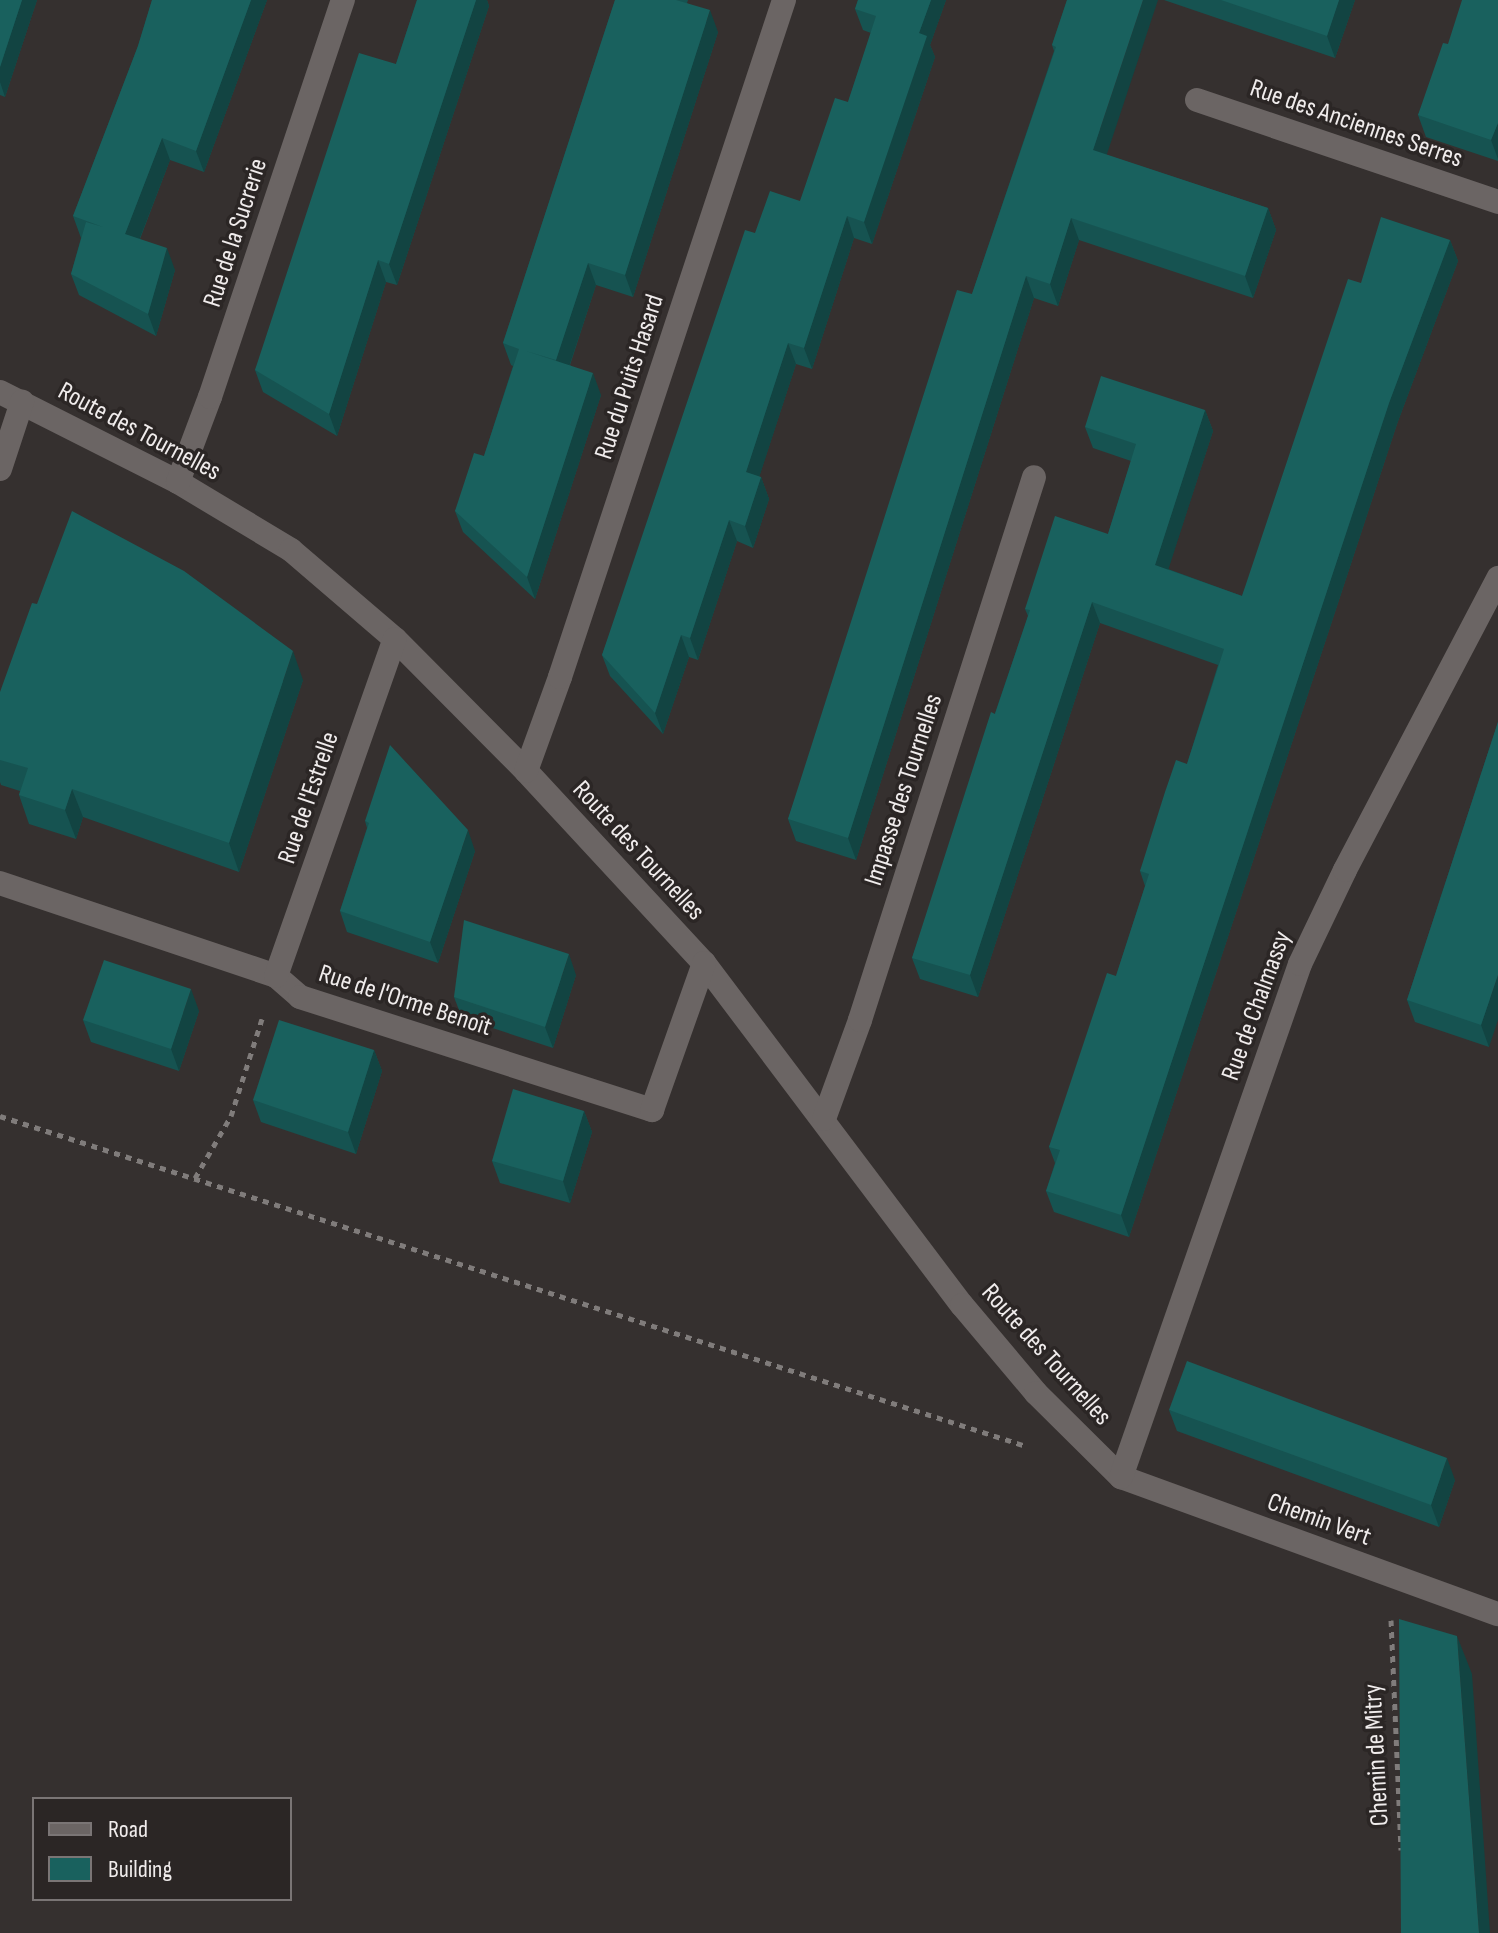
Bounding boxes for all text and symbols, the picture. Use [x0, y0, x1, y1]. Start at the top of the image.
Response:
street label: Rue des Anciennes Serres [1246, 73, 1466, 175]
street label: Rue de la Sucrerie [197, 155, 275, 311]
street label: Rue du Puits Hasard [589, 291, 671, 463]
street label: Route des Tournelles [52, 376, 226, 488]
street label: Impasse des Tournelles [858, 690, 950, 890]
street label: Rue de l'Estrelle [272, 728, 346, 868]
street label: Route des Tournelles [565, 775, 711, 927]
street label: Rue de Chalmassy [1216, 927, 1298, 1085]
street label: Rue de l'Orme Benoît [315, 958, 495, 1044]
street label: Route des Tournelles [974, 1278, 1118, 1432]
street label: Chemin Vert [1263, 1487, 1375, 1553]
street label: Chemin de Mitry [1358, 1683, 1396, 1827]
legend [32, 1797, 292, 1901]
text: Road [108, 1815, 148, 1844]
text: Building [108, 1855, 172, 1884]

